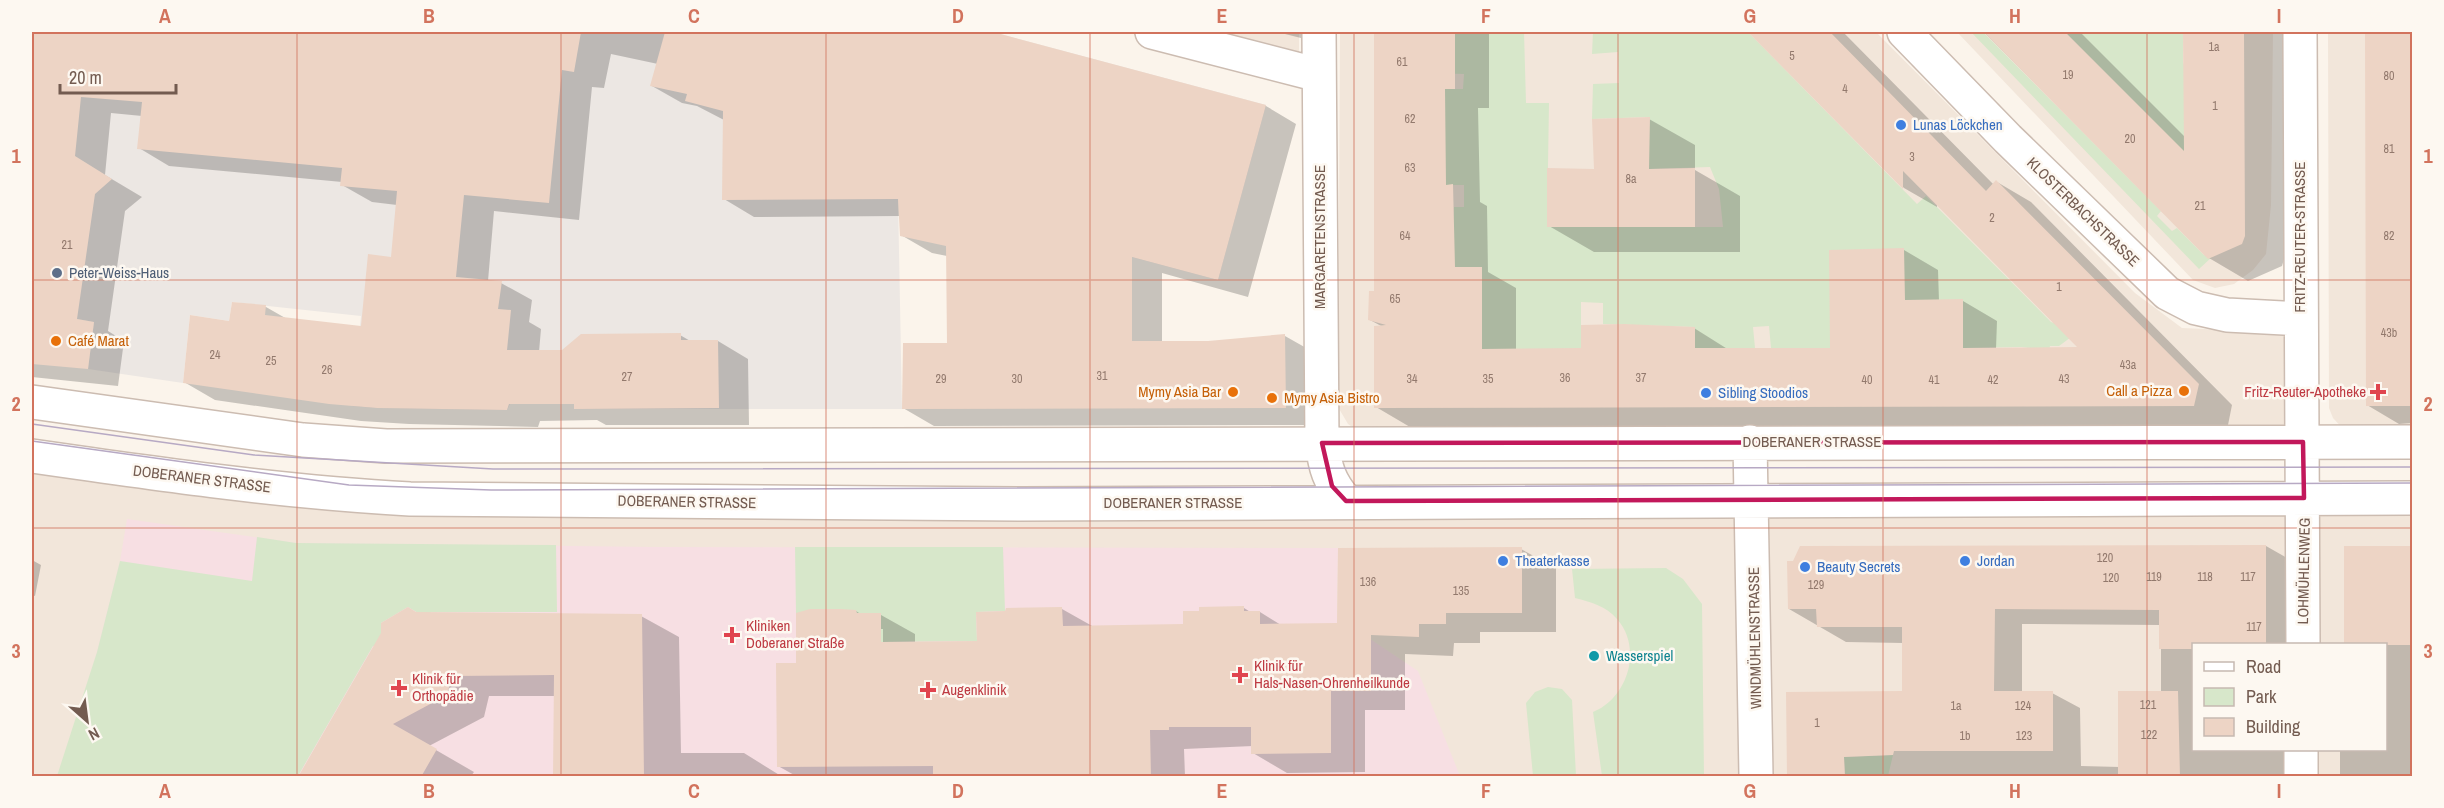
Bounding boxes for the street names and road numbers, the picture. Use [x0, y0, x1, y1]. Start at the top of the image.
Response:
street label: KLOSTERBACHSTRASSE [2022, 152, 2144, 271]
street label: FRITZ-REUTER-STRASSE [2289, 161, 2310, 313]
street label: MARGARETENSTRASSE [1309, 165, 1330, 309]
street label: DOBERANER STRASSE [1743, 431, 1881, 452]
street label: DOBERANER STRASSE [132, 460, 272, 497]
street label: DOBERANER STRASSE [617, 490, 757, 513]
street label: DOBERANER STRASSE [1104, 492, 1242, 513]
street label: LOHMÜHLENWEG [2292, 518, 2315, 624]
street label: WINDMÜHLENSTRASSE [1743, 567, 1766, 709]

